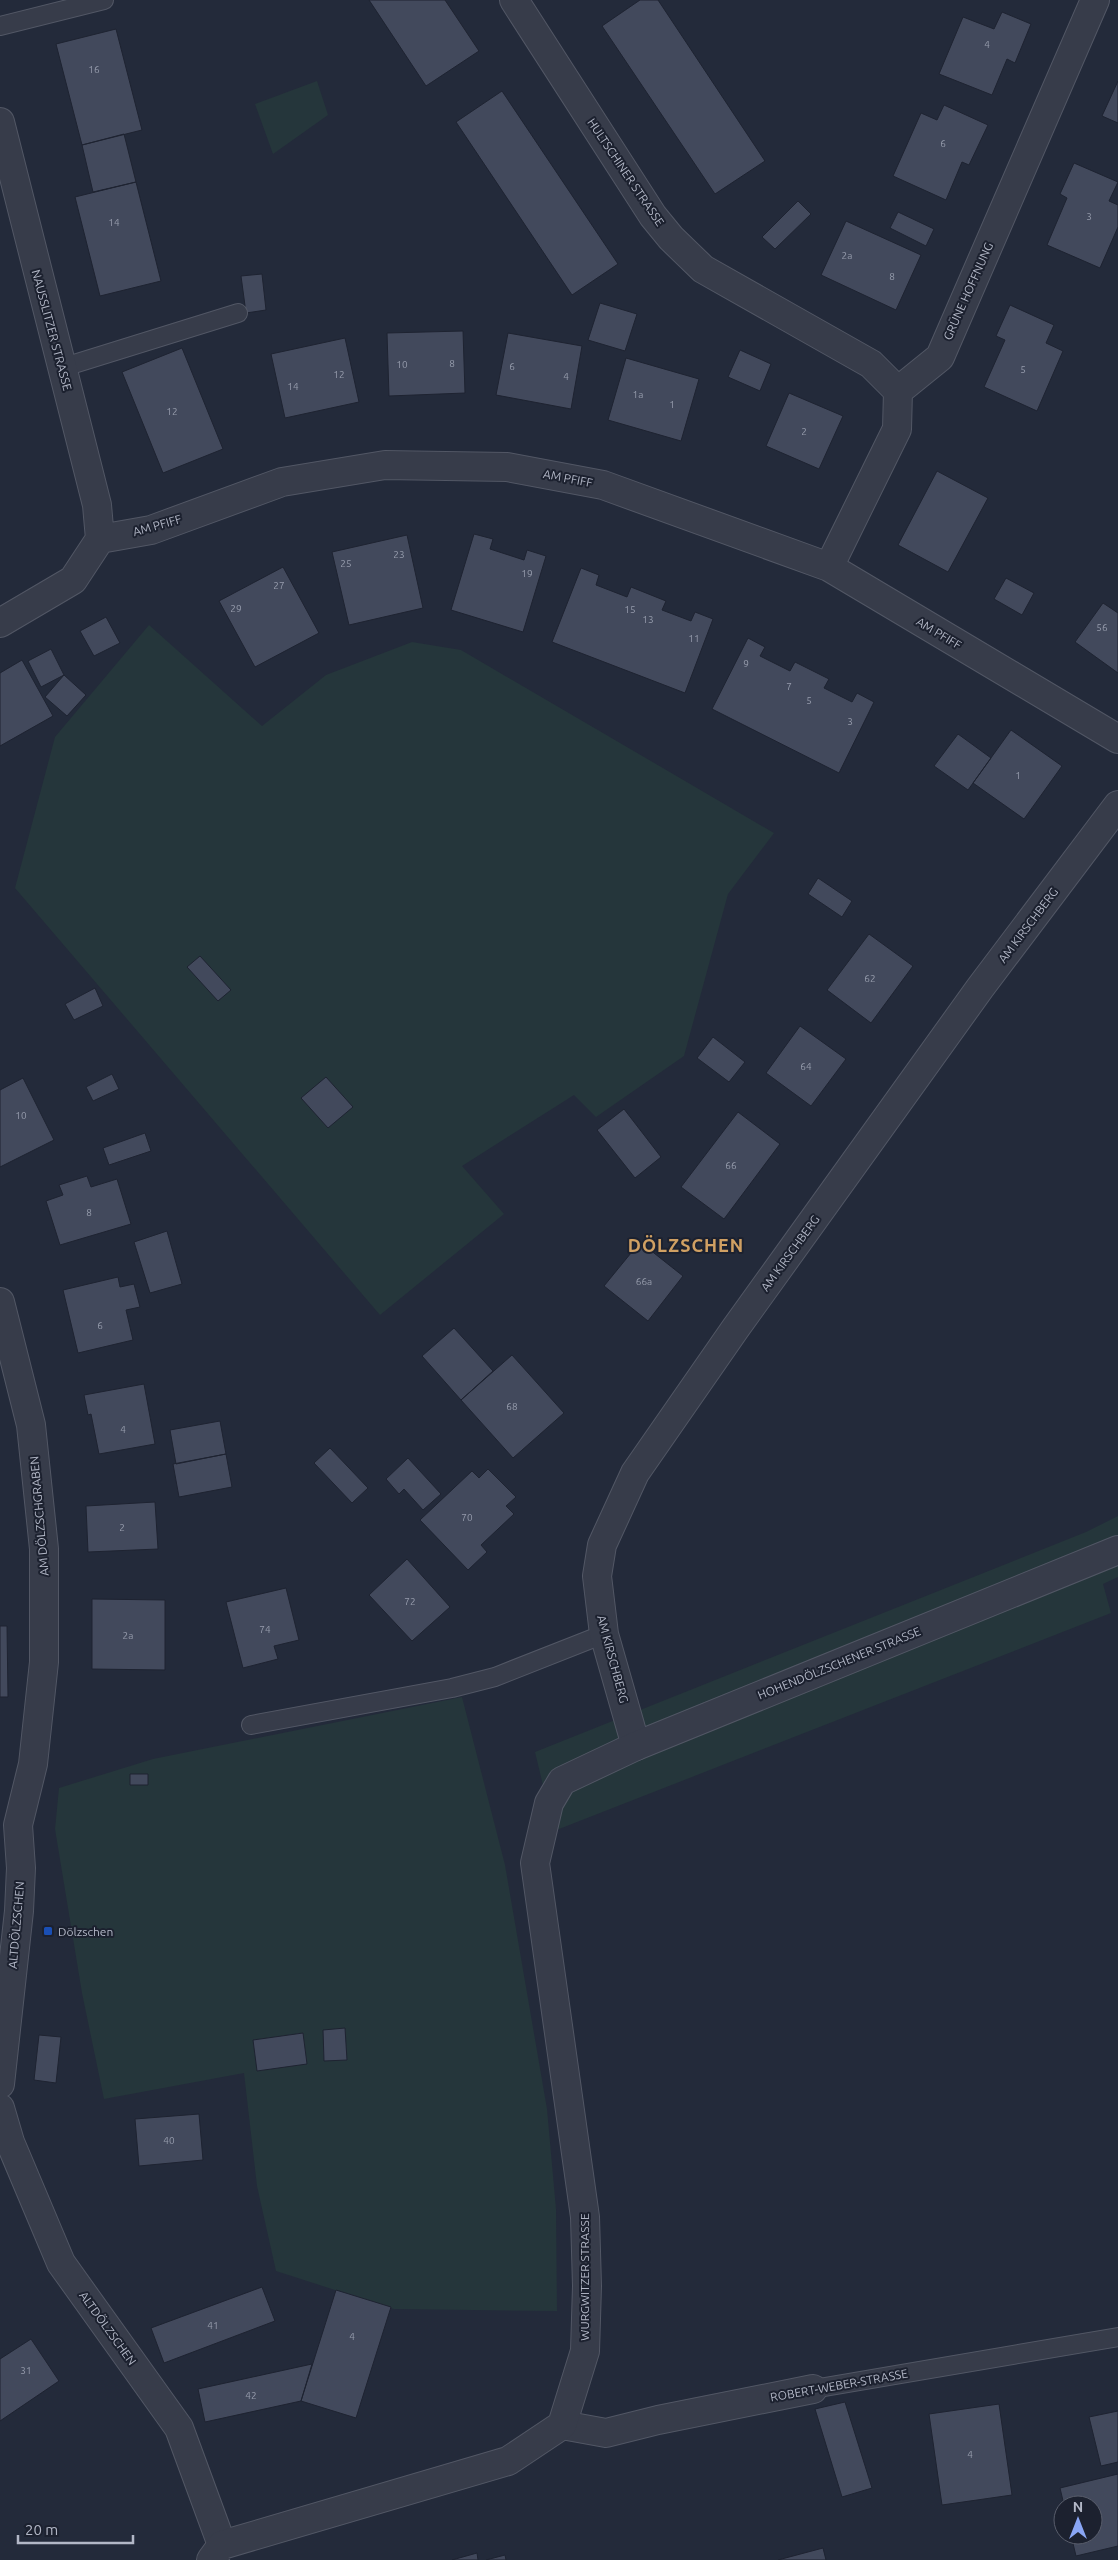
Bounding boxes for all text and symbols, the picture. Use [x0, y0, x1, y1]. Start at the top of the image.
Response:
house number: 4 [984, 39, 990, 50]
house number: 16 [88, 64, 100, 75]
street label: HULTSCHINER STRASSE [585, 116, 667, 228]
house number: 6 [940, 138, 946, 149]
house number: 3 [1086, 211, 1092, 222]
house number: 14 [108, 217, 120, 228]
street label: GRÜNE HOFFNUNG [941, 240, 995, 342]
house number: 2a [842, 250, 852, 261]
street label: NAUSSLITZER STRASSE [30, 268, 74, 392]
house number: 8 [889, 271, 895, 282]
house number: 8 [449, 358, 455, 369]
house number: 10 [396, 359, 408, 370]
house number: 6 [509, 361, 515, 372]
house number: 5 [1020, 364, 1026, 375]
house number: 12 [333, 369, 345, 380]
house number: 4 [563, 371, 569, 382]
house number: 14 [287, 381, 299, 392]
house number: 1a [633, 389, 643, 400]
house number: 1 [669, 399, 675, 410]
house number: 12 [166, 406, 178, 417]
house number: 2 [801, 426, 807, 437]
street label: AM PFIFF [542, 467, 594, 489]
street label: AM PFIFF [131, 512, 183, 538]
house number: 23 [393, 549, 405, 560]
house number: 25 [340, 558, 352, 569]
house number: 19 [521, 568, 533, 579]
house number: 27 [273, 580, 285, 591]
house number: 29 [230, 603, 242, 614]
house number: 15 [624, 604, 636, 615]
house number: 13 [642, 614, 654, 625]
street label: AM PFIFF [914, 615, 964, 651]
house number: 56 [1096, 622, 1108, 633]
house number: 11 [688, 633, 700, 644]
house number: 9 [743, 658, 749, 669]
house number: 7 [786, 681, 792, 692]
house number: 5 [806, 695, 812, 706]
house number: 3 [847, 716, 853, 727]
house number: 1 [1015, 770, 1021, 781]
street label: AM KIRSCHBERG [996, 885, 1060, 965]
house number: 62 [864, 973, 876, 984]
house number: 64 [800, 1061, 812, 1072]
house number: 10 [15, 1110, 27, 1121]
house number: 66 [725, 1160, 737, 1171]
house number: 8 [86, 1207, 92, 1218]
street label: AM KIRSCHBERG [758, 1213, 822, 1293]
district label: DÖLZSCHEN [628, 1235, 744, 1255]
house number: 66a [636, 1276, 652, 1287]
house number: 6 [97, 1320, 103, 1331]
house number: 68 [506, 1401, 518, 1412]
house number: 4 [120, 1424, 126, 1435]
street label: AM DÖLZSCHGRABEN [27, 1455, 51, 1577]
house number: 70 [461, 1512, 473, 1523]
house number: 2 [119, 1522, 125, 1533]
house number: 72 [404, 1596, 416, 1607]
street label: AM KIRSCHBERG [595, 1614, 631, 1704]
house number: 74 [259, 1624, 271, 1635]
street label: HOHENDÖLZSCHENER STRASSE [756, 1624, 923, 1702]
house number: 2a [123, 1630, 133, 1641]
street label: ALTDÖLZSCHEN [6, 1881, 26, 1969]
marker: Dölzschen [42, 1925, 54, 1937]
place label: Dölzschen [58, 1925, 113, 1938]
house number: 40 [163, 2135, 175, 2146]
street label: WURGWITZER STRASSE [578, 2213, 591, 2341]
street label: ALTDÖLZSCHEN [77, 2289, 139, 2367]
house number: 41 [207, 2320, 219, 2331]
house number: 4 [349, 2331, 355, 2342]
house number: 31 [20, 2365, 32, 2376]
street label: ROBERT-WEBER-STRASSE [769, 2366, 909, 2404]
house number: 42 [245, 2390, 257, 2401]
house number: 4 [967, 2449, 973, 2460]
north arrow [1053, 2495, 1103, 2545]
text: N [1073, 2499, 1083, 2515]
scale bar [18, 2512, 132, 2544]
text: 20 m [25, 2521, 58, 2538]

